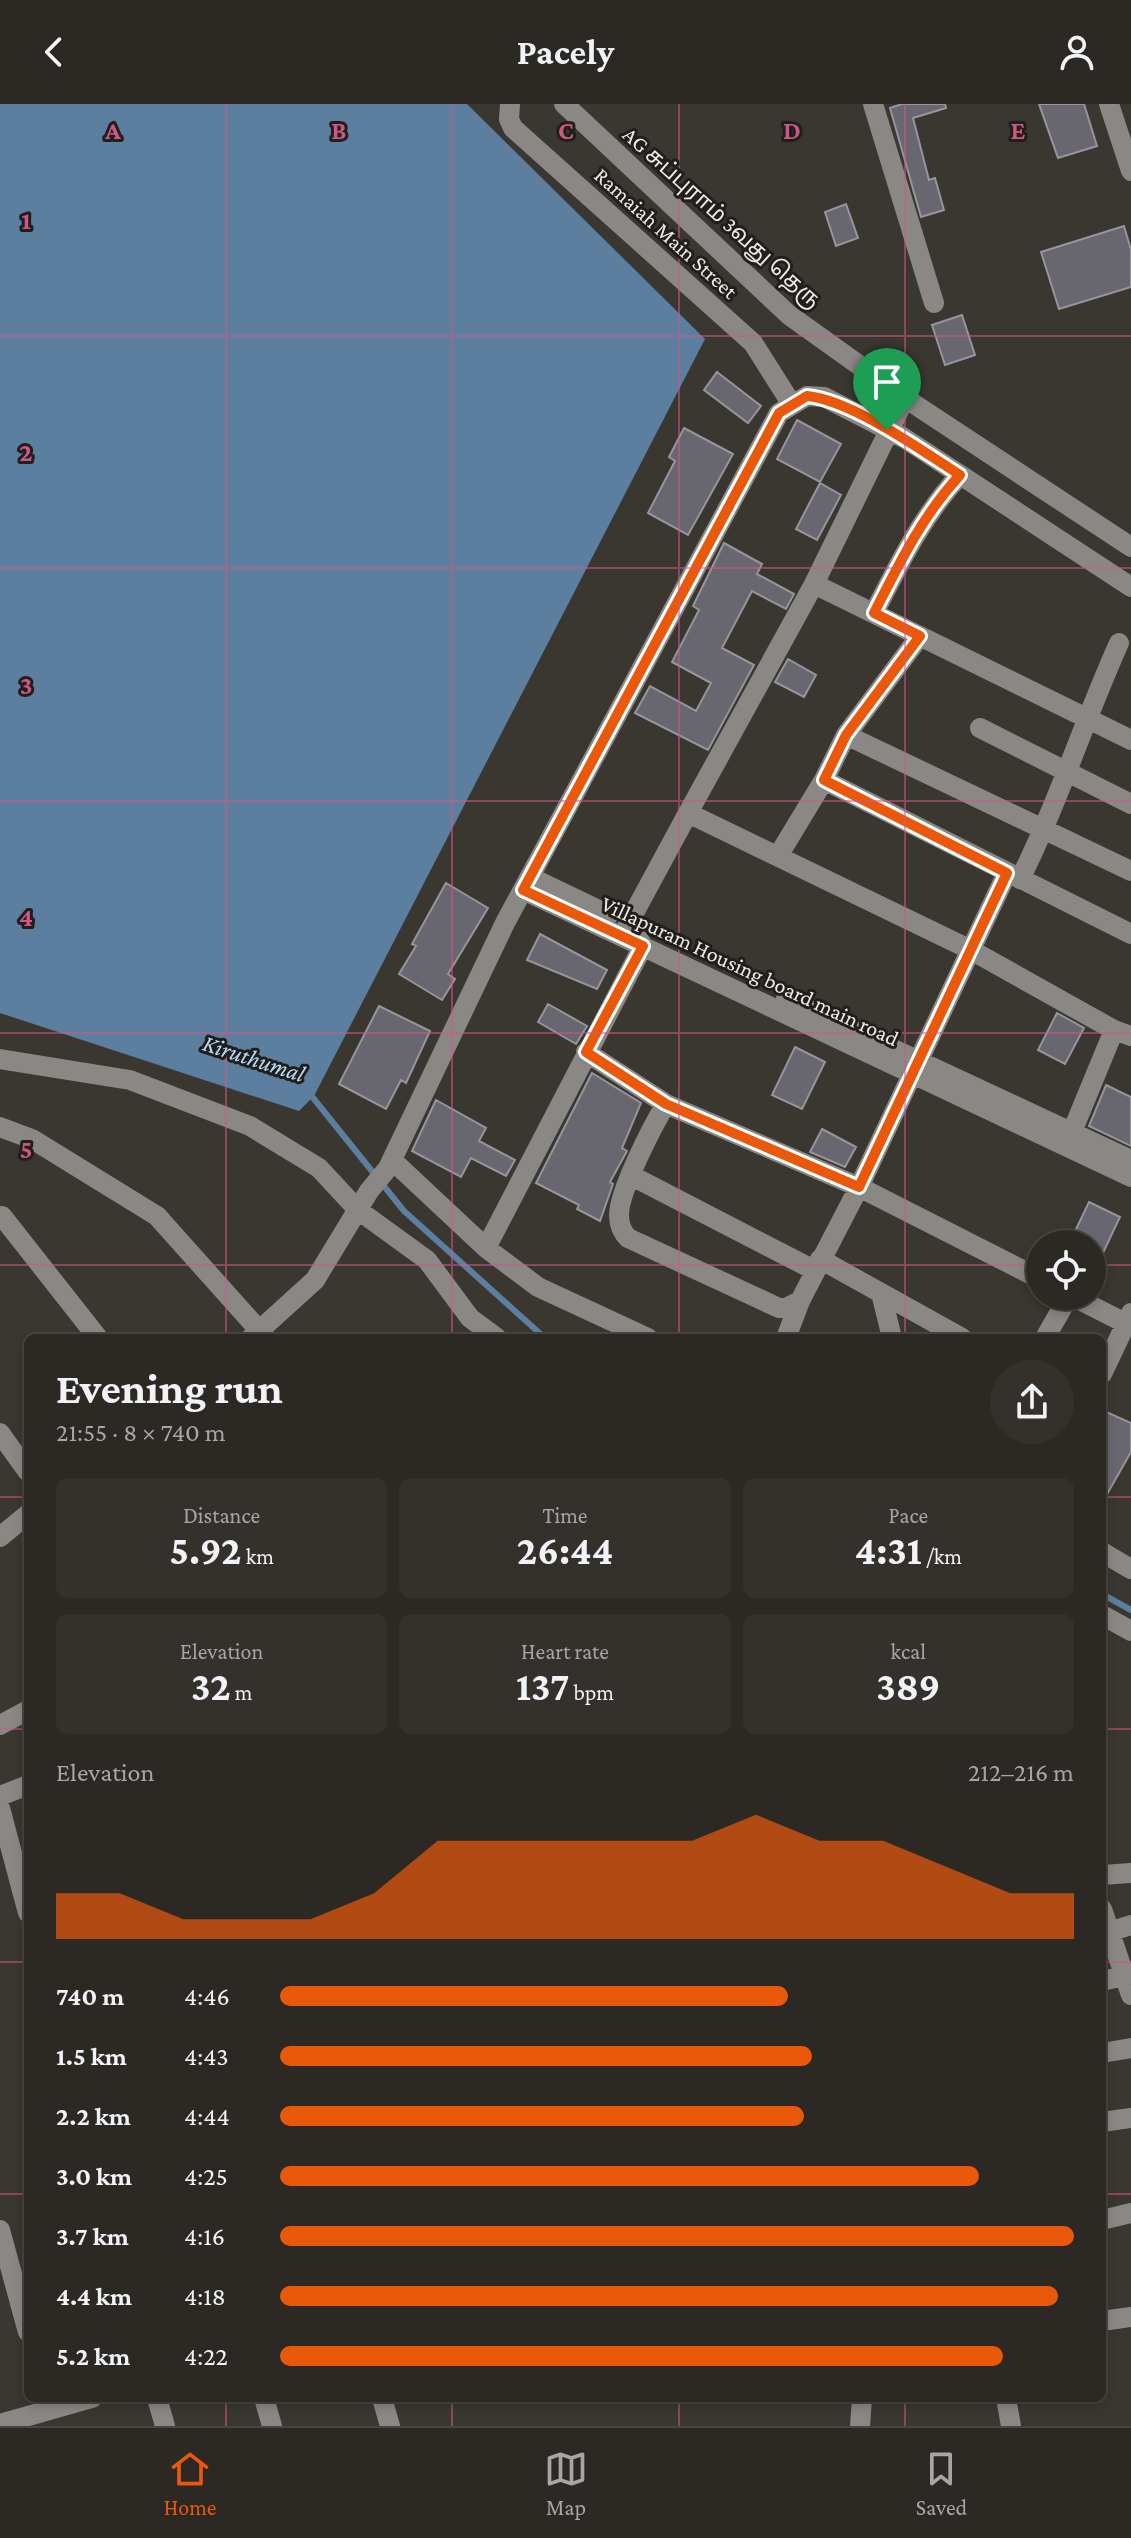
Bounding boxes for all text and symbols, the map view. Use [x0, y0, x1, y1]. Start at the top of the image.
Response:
icon: back [32, 30, 76, 74]
icon: person [1055, 30, 1099, 74]
text: Pacely [517, 32, 614, 72]
text: A [104, 116, 121, 145]
text: B [331, 116, 347, 145]
text: C [558, 116, 574, 145]
text: D [783, 116, 801, 145]
text: E [1011, 116, 1026, 145]
street label: AG சுப்புராம் 3வது தெரு [617, 122, 826, 314]
street label: Ramaiah Main Street [589, 162, 743, 304]
text: 1 [21, 206, 31, 235]
pin [853, 348, 921, 430]
icon: arrive [865, 360, 909, 404]
text: 2 [19, 438, 33, 467]
text: 3 [20, 671, 32, 700]
street label: Villapuram Housing board main road [597, 891, 903, 1051]
text: 4 [19, 903, 33, 932]
water label: Kiruthumal [200, 1029, 309, 1088]
text: 5 [20, 1135, 32, 1164]
map controls [1026, 1230, 1106, 1310]
button: locate [1026, 1230, 1106, 1310]
button: share [990, 1360, 1074, 1444]
text: Evening run [56, 1364, 283, 1412]
text: 21:55 · 8 × 740 m [56, 1418, 226, 1447]
text: Distance [183, 1503, 260, 1528]
text: Time [542, 1503, 588, 1528]
text: Pace [889, 1503, 928, 1528]
text: 5.92 [170, 1528, 242, 1573]
text: 26:44 [517, 1528, 613, 1573]
text: 4:31 [855, 1528, 922, 1573]
text: km [242, 1544, 274, 1569]
text: /km [922, 1544, 962, 1569]
text: Elevation [180, 1639, 263, 1664]
text: Heart rate [521, 1639, 609, 1664]
text: kcal [891, 1639, 926, 1664]
text: 32 [191, 1664, 231, 1709]
text: 137 [516, 1664, 569, 1709]
text: 389 [876, 1664, 940, 1709]
text: m [231, 1680, 252, 1705]
text: bpm [569, 1680, 614, 1705]
text: Elevation [56, 1758, 154, 1787]
text: 212–216 m [968, 1758, 1074, 1787]
text: 740 m [56, 1982, 124, 2011]
text: 4:46 [184, 1982, 230, 2011]
text: 1.5 km [56, 2042, 127, 2071]
text: 4:43 [184, 2042, 229, 2071]
text: 2.2 km [56, 2102, 131, 2131]
text: 4:44 [184, 2102, 230, 2131]
text: 3.0 km [56, 2162, 132, 2191]
text: 4:25 [184, 2162, 228, 2191]
text: 3.7 km [56, 2222, 129, 2251]
text: 4:16 [184, 2222, 225, 2251]
text: 4.4 km [56, 2282, 132, 2311]
text: 4:18 [184, 2282, 226, 2311]
text: 5.2 km [56, 2342, 130, 2371]
text: 4:22 [184, 2342, 228, 2371]
tab: Home [164, 2447, 216, 2520]
tab: Map [544, 2447, 588, 2520]
tab: Saved [916, 2447, 967, 2520]

